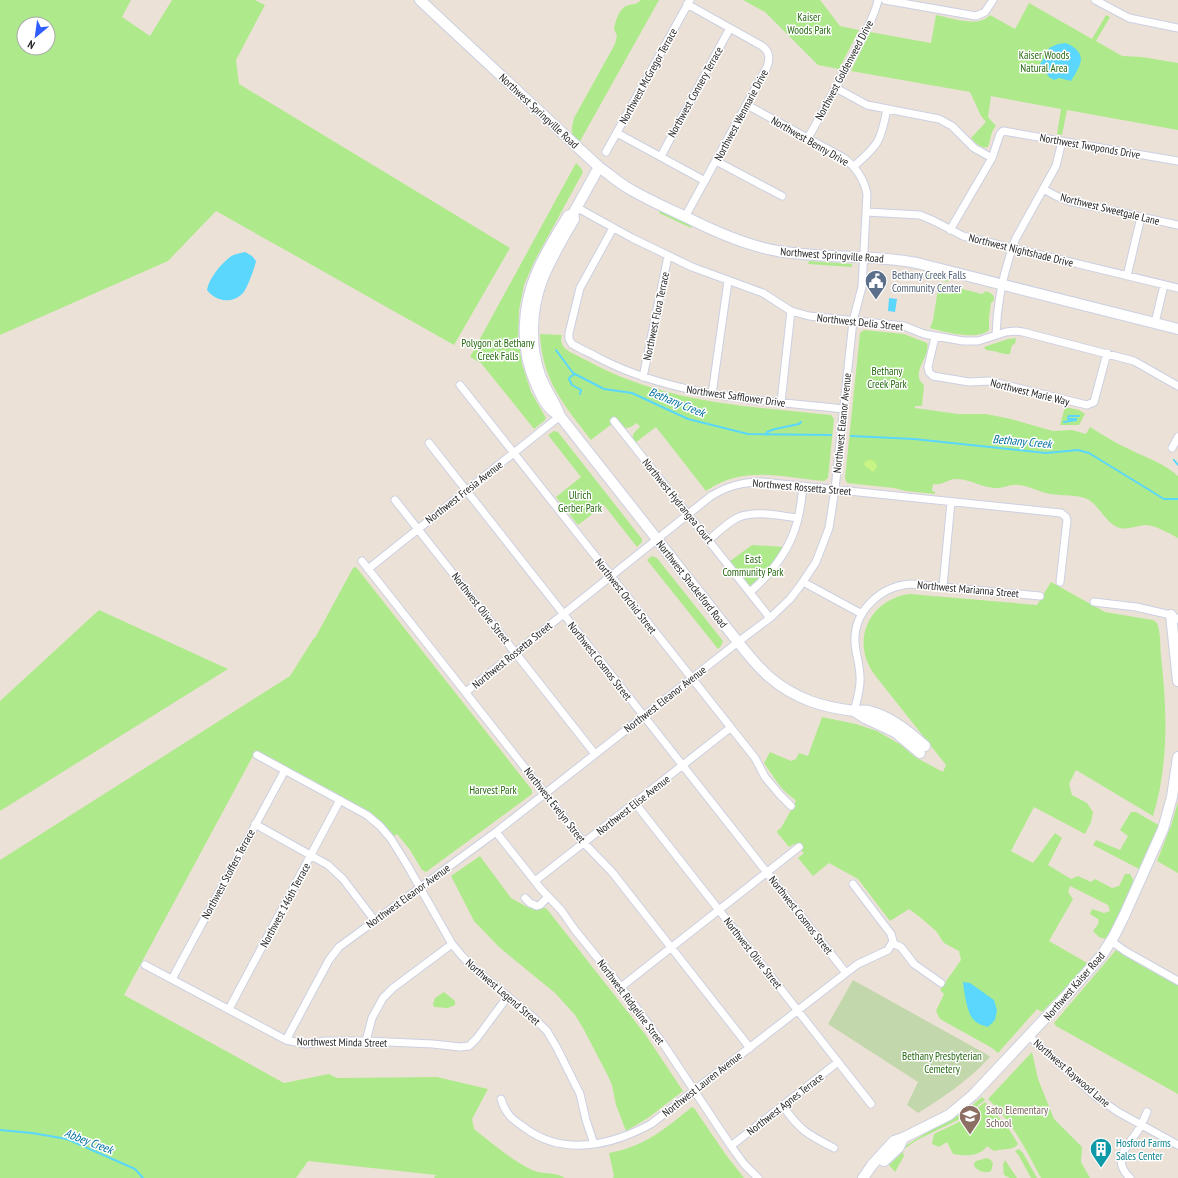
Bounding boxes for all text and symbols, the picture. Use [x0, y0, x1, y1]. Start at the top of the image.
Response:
park label: Kaiser Woods Park [787, 10, 832, 37]
north arrow [16, 16, 56, 56]
street label: Northwest Goldenweed Drive [812, 17, 876, 122]
street label: Northwest McGregor Terrace [616, 25, 680, 126]
text: N [25, 37, 37, 52]
street label: Northwest Connery Terrace [664, 44, 726, 140]
park label: Kaiser Woods Natural Area [1019, 48, 1069, 75]
street label: Northwest Wenmarie Drive [711, 66, 771, 163]
street label: Northwest Springville Road [496, 71, 582, 152]
street label: Northwest Benny Drive [769, 113, 852, 169]
street label: Northwest Twoponds Drive [1039, 130, 1142, 162]
street label: Northwest Sweetgale Lane [1059, 190, 1161, 228]
street label: Northwest Nightshade Drive [967, 230, 1075, 270]
street label: Northwest Springville Road [780, 244, 884, 266]
public building icon: Bethany Creek Falls Community Center [863, 268, 889, 301]
place label: Bethany Creek Falls Community Center [892, 268, 966, 295]
street label: Northwest Flora Terrace [640, 270, 672, 362]
street label: Northwest Delia Street [816, 311, 904, 333]
park label: Polygon at Bethany Creek Falls [461, 336, 536, 363]
park label: Bethany Creek Park [867, 364, 908, 391]
street label: Northwest Eleanor Avenue [830, 372, 854, 474]
street label: Northwest Marie Way [989, 375, 1072, 409]
street label: Northwest Safflower Drive [686, 382, 787, 410]
water label: Bethany Creek [647, 384, 708, 421]
water label: Bethany Creek [992, 431, 1053, 451]
street label: Northwest Hydrangea Court [639, 456, 717, 546]
street label: Northwest Fresia Avenue [423, 457, 506, 527]
street label: Northwest Rossetta Street [752, 476, 852, 498]
park label: Ulrich Gerber Park [558, 488, 603, 515]
street label: Northwest Shackelford Road [653, 537, 731, 631]
park label: East Community Park [722, 552, 784, 579]
street label: Northwest Orchid Street [592, 555, 660, 637]
street label: Northwest Olive Street [449, 570, 513, 646]
street label: Northwest Marianna Street [916, 578, 1020, 600]
street label: Northwest Rossetta Street [469, 618, 555, 692]
street label: Northwest Cosmos Street [565, 619, 635, 703]
street label: Northwest Eleanor Avenue [621, 662, 709, 735]
street label: Northwest Evelyn Street [521, 764, 589, 846]
street label: Northwest Elise Avenue [593, 772, 673, 838]
park label: Harvest Park [469, 783, 518, 797]
street label: Northwest Stoffers Terrace [198, 826, 258, 921]
street label: Northwest 146th Terrace [257, 860, 313, 950]
street label: Northwest Eleanor Avenue [363, 861, 453, 931]
street label: Northwest Cosmos Street [766, 873, 836, 957]
street label: Northwest Olive Street [721, 915, 785, 991]
street label: Northwest Kaiser Road [1040, 949, 1108, 1023]
street label: Northwest Legend Street [463, 956, 543, 1028]
street label: Northwest Ridgeline Street [594, 957, 668, 1047]
street label: Northwest Minda Street [297, 1034, 387, 1050]
street label: Northwest Raywood Lane [1031, 1036, 1114, 1110]
street label: Northwest Lauren Avenue [659, 1048, 745, 1120]
park label: Bethany Presbyterian Cemetery [902, 1049, 982, 1076]
street label: Northwest Agnes Terrace [744, 1069, 827, 1138]
school or university icon: Sato Elementary School [957, 1103, 983, 1136]
place label: Sato Elementary School [986, 1103, 1049, 1130]
water label: Abbey Creek [63, 1125, 117, 1158]
building icon: Hosford Farms Sales Center [1088, 1136, 1114, 1169]
place label: Hosford Farms Sales Center [1116, 1136, 1171, 1163]

